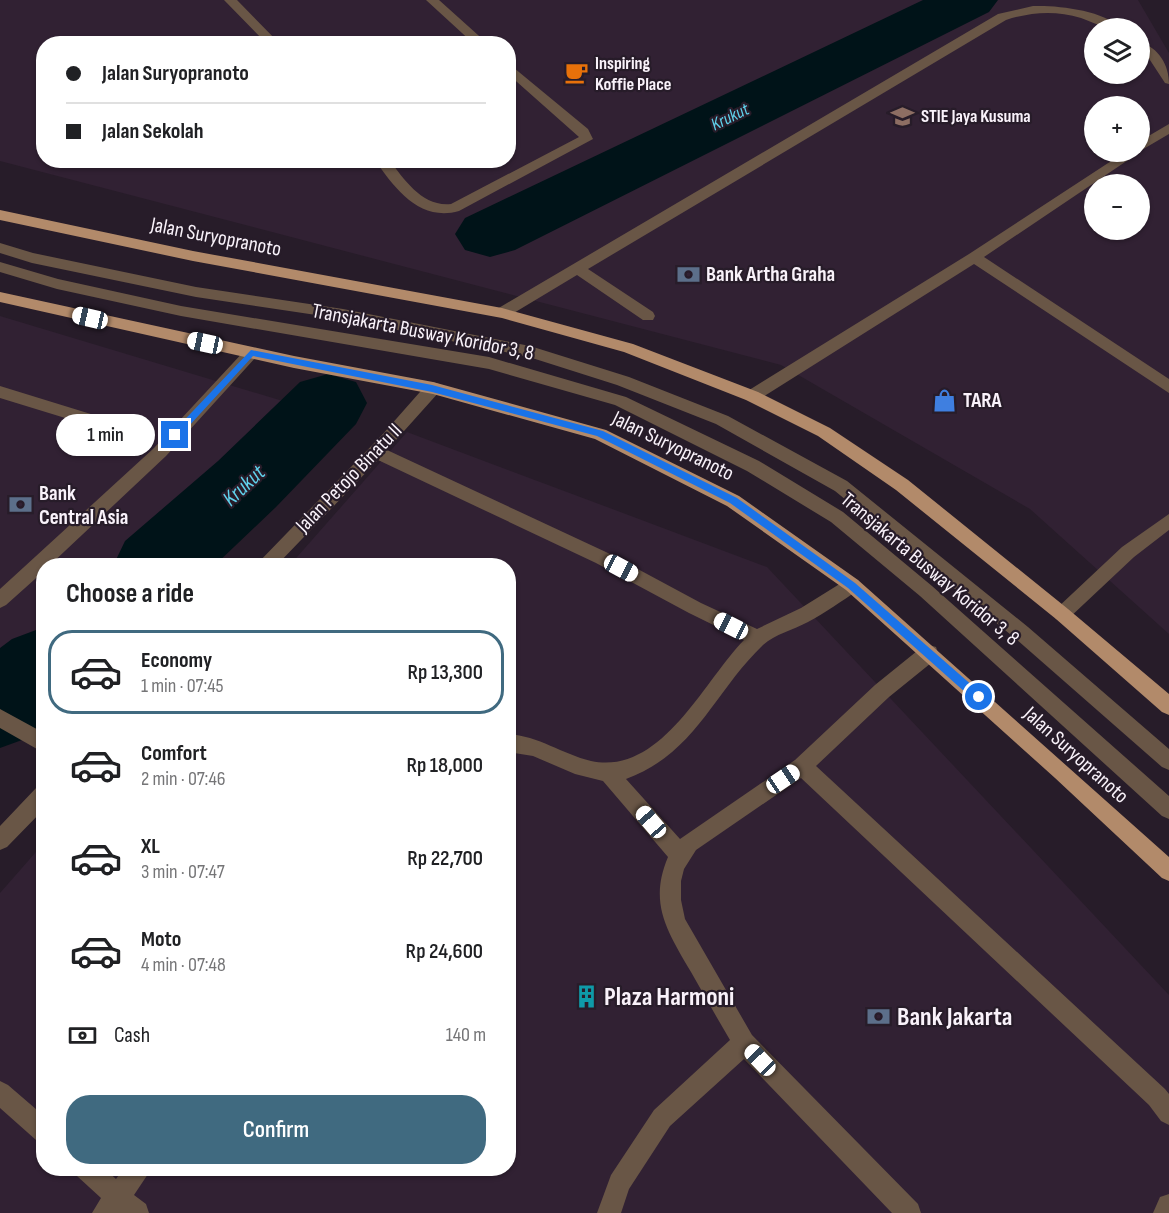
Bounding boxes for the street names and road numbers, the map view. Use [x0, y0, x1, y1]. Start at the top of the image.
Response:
street label: Jalan Suryopranoto [148, 212, 283, 262]
street label: Transjakarta Busway Koridor 3, 8 [310, 298, 536, 366]
street label: Jalan Suryopranoto [607, 405, 738, 486]
street label: Jalan Petojo Binatu II [290, 418, 407, 538]
street label: Transjakarta Busway Koridor 3, 8 [836, 487, 1024, 651]
street label: Jalan Suryopranoto [1018, 701, 1134, 809]

